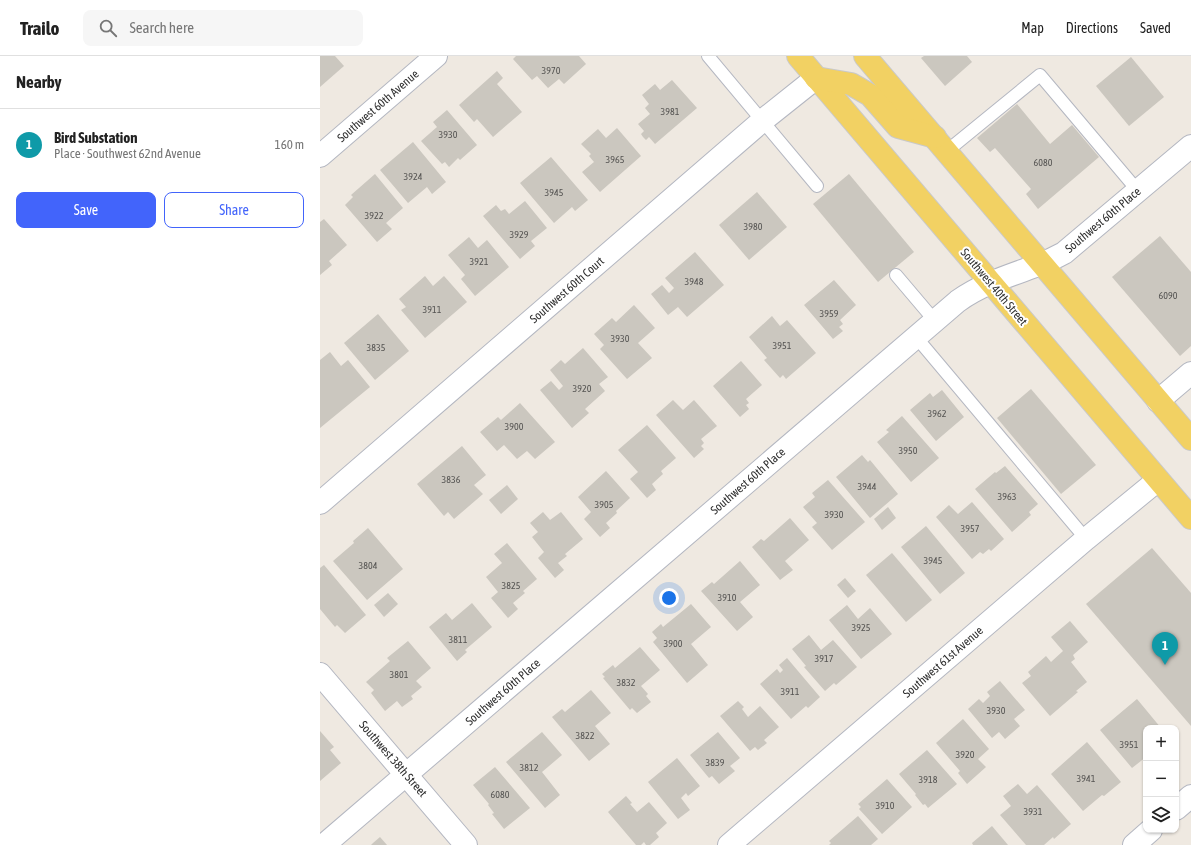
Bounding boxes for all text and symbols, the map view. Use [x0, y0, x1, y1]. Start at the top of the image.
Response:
search box [83, 10, 363, 46]
text: Trailo [20, 17, 59, 39]
icon: search [97, 17, 119, 39]
text: Search here [129, 19, 194, 36]
text: Map [1021, 20, 1044, 36]
text: Directions [1066, 20, 1118, 36]
text: Saved [1140, 20, 1171, 36]
house number: 3970 [542, 65, 561, 76]
street label: Southwest 60th Avenue [335, 67, 421, 145]
text: Nearby [16, 72, 62, 92]
house number: 3981 [661, 106, 680, 117]
text: Bird Substation [54, 129, 138, 146]
house number: 3930 [439, 129, 458, 140]
text: 1 [26, 137, 32, 152]
text: 160 m [275, 137, 304, 152]
text: Place · Southwest 62nd Avenue [54, 146, 201, 161]
house number: 3965 [606, 154, 625, 165]
house number: 6080 [1034, 157, 1053, 168]
house number: 3924 [404, 171, 423, 182]
street label: Southwest 60th Place [1062, 184, 1144, 256]
house number: 3945 [545, 187, 564, 198]
button: Save [16, 192, 156, 228]
button: Share [164, 192, 304, 228]
house number: 3922 [365, 210, 384, 221]
house number: 3980 [744, 221, 763, 232]
house number: 3929 [510, 229, 529, 240]
street label: Southwest 40th Street [958, 246, 1031, 329]
street label: Southwest 60th Court [527, 254, 607, 326]
house number: 3921 [470, 256, 489, 267]
house number: 3948 [685, 276, 704, 287]
house number: 6090 [1159, 290, 1178, 301]
house number: 3911 [423, 304, 442, 315]
house number: 3959 [820, 308, 839, 319]
house number: 3930 [611, 333, 630, 344]
house number: 3951 [773, 340, 792, 351]
house number: 3835 [367, 342, 386, 353]
house number: 3920 [573, 383, 592, 394]
house number: 3962 [928, 408, 947, 419]
house number: 3900 [505, 421, 524, 432]
street label: Southwest 60th Place [708, 445, 788, 517]
house number: 3950 [899, 445, 918, 456]
house number: 3836 [442, 474, 461, 485]
house number: 3944 [858, 481, 877, 492]
house number: 3963 [998, 491, 1017, 502]
house number: 3905 [595, 499, 614, 510]
house number: 3930 [825, 509, 844, 520]
house number: 3957 [961, 523, 980, 534]
house number: 3945 [924, 555, 943, 566]
house number: 3804 [359, 560, 378, 571]
house number: 3825 [502, 580, 521, 591]
your location [659, 588, 679, 608]
house number: 3910 [718, 592, 737, 603]
house number: 3925 [852, 622, 871, 633]
street label: Southwest 61st Avenue [900, 623, 986, 701]
pin: 1 [1152, 632, 1178, 665]
house number: 3811 [449, 634, 468, 645]
house number: 3900 [664, 638, 683, 649]
house number: 3917 [815, 653, 834, 664]
street label: Southwest 60th Place [463, 656, 543, 728]
house number: 3801 [390, 669, 409, 680]
house number: 3832 [617, 677, 636, 688]
house number: 3911 [781, 686, 800, 697]
house number: 3930 [987, 705, 1006, 716]
street label: Southwest 38th Street [356, 718, 430, 800]
map controls [1143, 725, 1179, 833]
button: + [1143, 725, 1179, 761]
house number: 3822 [576, 730, 595, 741]
house number: 3951 [1120, 739, 1139, 750]
house number: 3920 [956, 749, 975, 760]
house number: 3839 [706, 757, 725, 768]
button: − [1143, 761, 1179, 797]
house number: 3812 [520, 762, 539, 773]
house number: 3941 [1077, 773, 1096, 784]
house number: 3918 [919, 774, 938, 785]
house number: 6080 [491, 789, 510, 800]
button: layers [1143, 797, 1179, 833]
house number: 3910 [876, 800, 895, 811]
house number: 3931 [1024, 806, 1043, 817]

